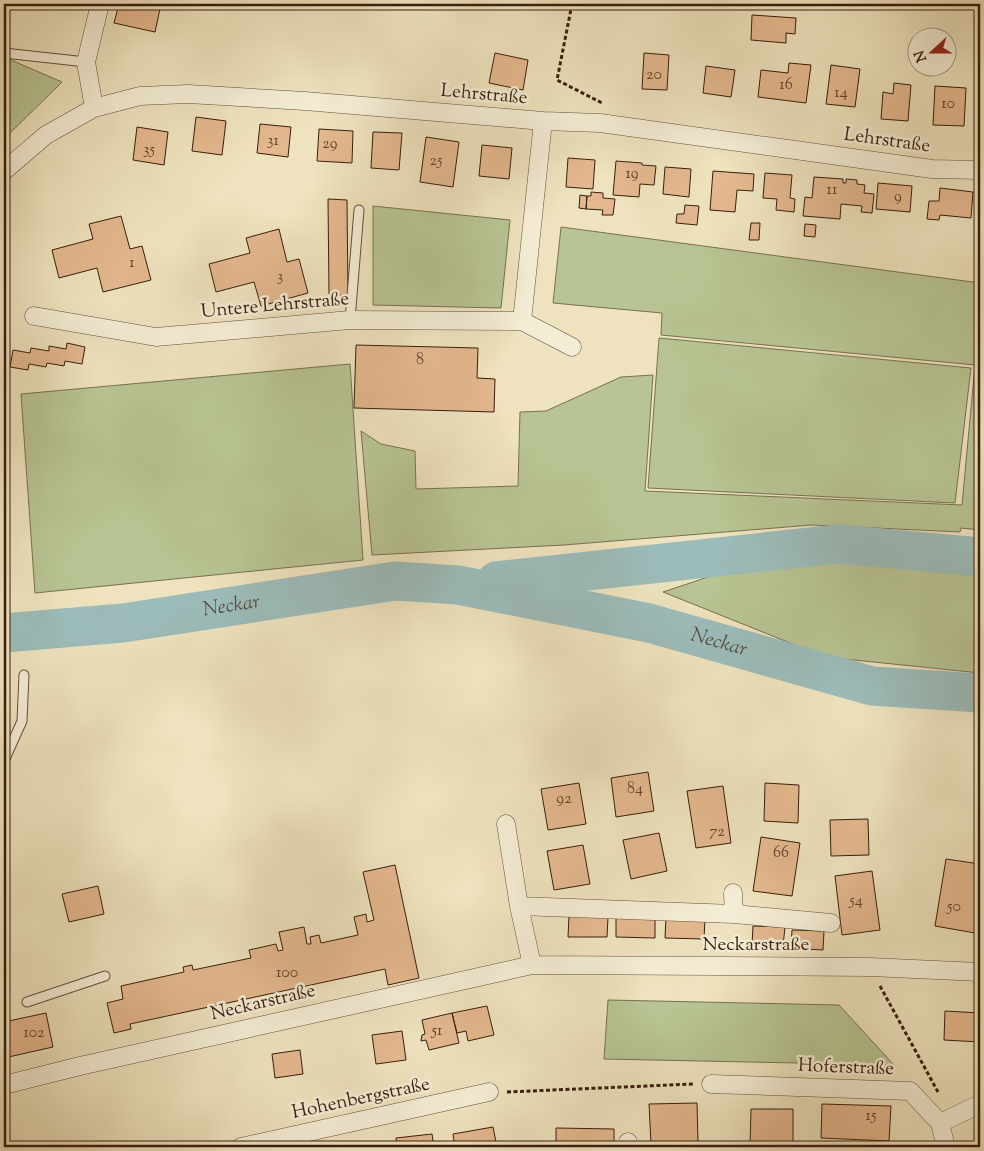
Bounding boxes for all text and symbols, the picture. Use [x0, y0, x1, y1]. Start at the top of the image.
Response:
north arrow [906, 28, 956, 78]
text: N [910, 47, 933, 65]
house number: 20 [646, 64, 662, 87]
house number: 16 [779, 74, 793, 97]
street label: Lehrstraße [439, 78, 529, 112]
house number: 14 [834, 82, 848, 105]
house number: 10 [941, 93, 955, 116]
street label: Lehrstraße [842, 122, 932, 160]
house number: 31 [267, 130, 280, 153]
house number: 29 [322, 133, 338, 156]
house number: 35 [143, 139, 155, 162]
house number: 25 [430, 150, 443, 173]
house number: 19 [625, 163, 639, 186]
house number: 11 [827, 179, 838, 202]
house number: 9 [894, 186, 902, 209]
house number: 1 [129, 252, 135, 275]
house number: 3 [277, 266, 283, 289]
street label: Untere Lehrstraße [200, 286, 350, 326]
house number: 8 [416, 349, 424, 372]
water label: Neckar [201, 588, 262, 625]
water label: Neckar [687, 621, 750, 664]
house number: 84 [627, 778, 643, 801]
house number: 92 [556, 788, 572, 811]
house number: 72 [709, 821, 725, 844]
house number: 66 [773, 842, 789, 865]
house number: 54 [848, 890, 863, 913]
house number: 50 [946, 896, 961, 919]
street label: Neckarstraße [703, 932, 810, 959]
house number: 100 [276, 962, 298, 985]
street label: Neckarstraße [208, 978, 318, 1028]
house number: 51 [431, 1020, 443, 1043]
house number: 102 [23, 1022, 45, 1045]
street label: Hoferstraße [797, 1053, 895, 1083]
street label: Hohenbergstraße [289, 1071, 433, 1127]
house number: 15 [866, 1105, 877, 1128]

